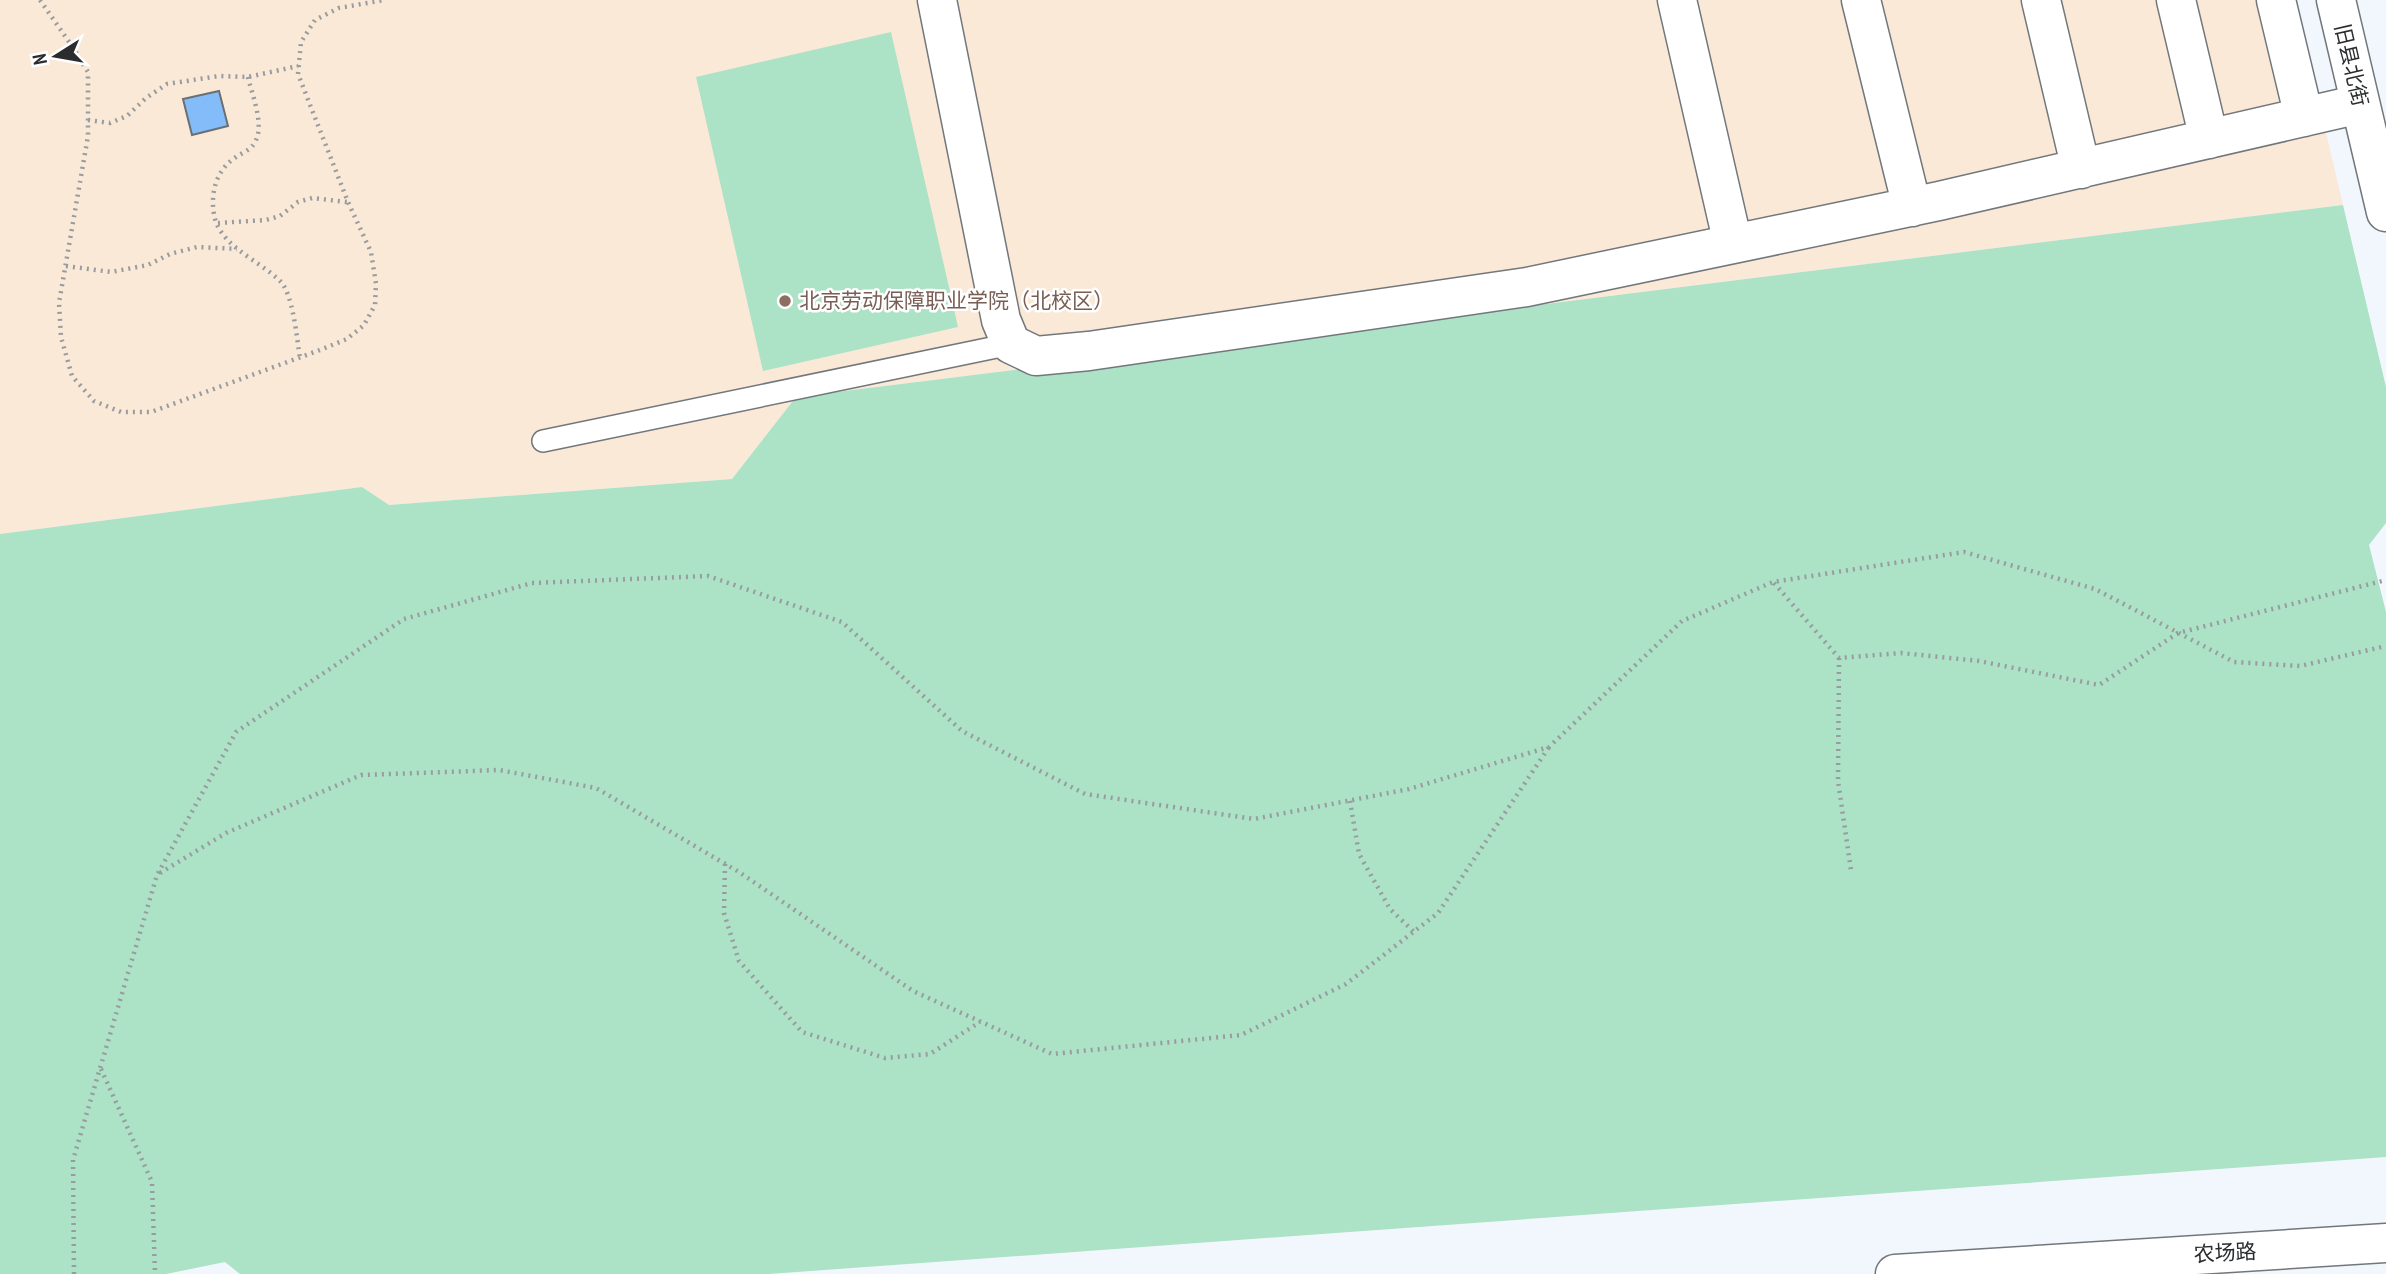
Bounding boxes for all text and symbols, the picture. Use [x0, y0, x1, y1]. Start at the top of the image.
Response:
north arrow [21, 21, 91, 91]
street label: 旧县北街 [2329, 21, 2374, 109]
text: N [27, 52, 52, 67]
place label: 北京劳动保障职业学院（北校区） [799, 287, 1114, 314]
marker: 北京劳动保障职业学院（北校区） [777, 293, 793, 309]
street label: 农场路 [2193, 1237, 2257, 1268]

